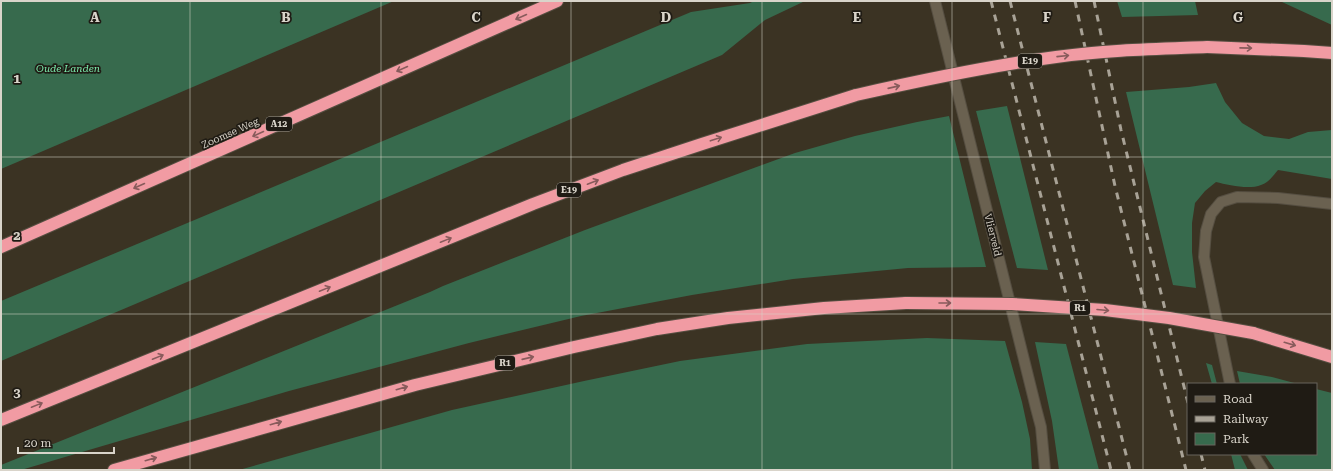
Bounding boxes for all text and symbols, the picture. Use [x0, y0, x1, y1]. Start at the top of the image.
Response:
text: A [90, 10, 100, 25]
text: B [281, 10, 291, 25]
text: C [471, 10, 481, 25]
text: D [661, 10, 671, 25]
text: E [853, 10, 861, 25]
text: F [1043, 10, 1051, 25]
text: G [1233, 10, 1243, 25]
one-way arrow [516, 14, 528, 21]
one-way arrow [1239, 44, 1252, 52]
one-way arrow [1056, 52, 1069, 60]
road number: E19 [1018, 54, 1042, 68]
park label: Oude Landen [36, 63, 100, 74]
one-way arrow [397, 66, 409, 73]
text: 1 [13, 71, 21, 86]
one-way arrow [887, 82, 900, 90]
street label: Zoomse Weg [200, 115, 261, 150]
road number: A12 [266, 117, 292, 131]
one-way arrow [252, 130, 264, 138]
one-way arrow [709, 135, 722, 142]
one-way arrow [586, 177, 598, 185]
one-way arrow [134, 183, 146, 191]
road number: E19 [557, 183, 581, 197]
street label: Vlierveld [982, 212, 1004, 258]
text: 2 [13, 228, 21, 243]
one-way arrow [439, 235, 451, 243]
one-way arrow [319, 285, 331, 292]
one-way arrow [938, 299, 951, 307]
road number: R1 [1070, 301, 1090, 315]
one-way arrow [1096, 306, 1109, 313]
one-way arrow [1284, 341, 1297, 348]
one-way arrow [151, 352, 163, 360]
one-way arrow [521, 353, 534, 361]
road number: R1 [495, 356, 515, 370]
legend [1187, 383, 1317, 455]
one-way arrow [395, 384, 408, 391]
text: 3 [13, 385, 21, 400]
text: Road [1223, 392, 1253, 406]
one-way arrow [31, 401, 43, 409]
text: Railway [1223, 412, 1269, 426]
one-way arrow [270, 419, 283, 426]
scale bar [18, 429, 114, 455]
text: Park [1223, 432, 1250, 446]
text: 20 m [24, 436, 51, 450]
one-way arrow [145, 455, 158, 462]

